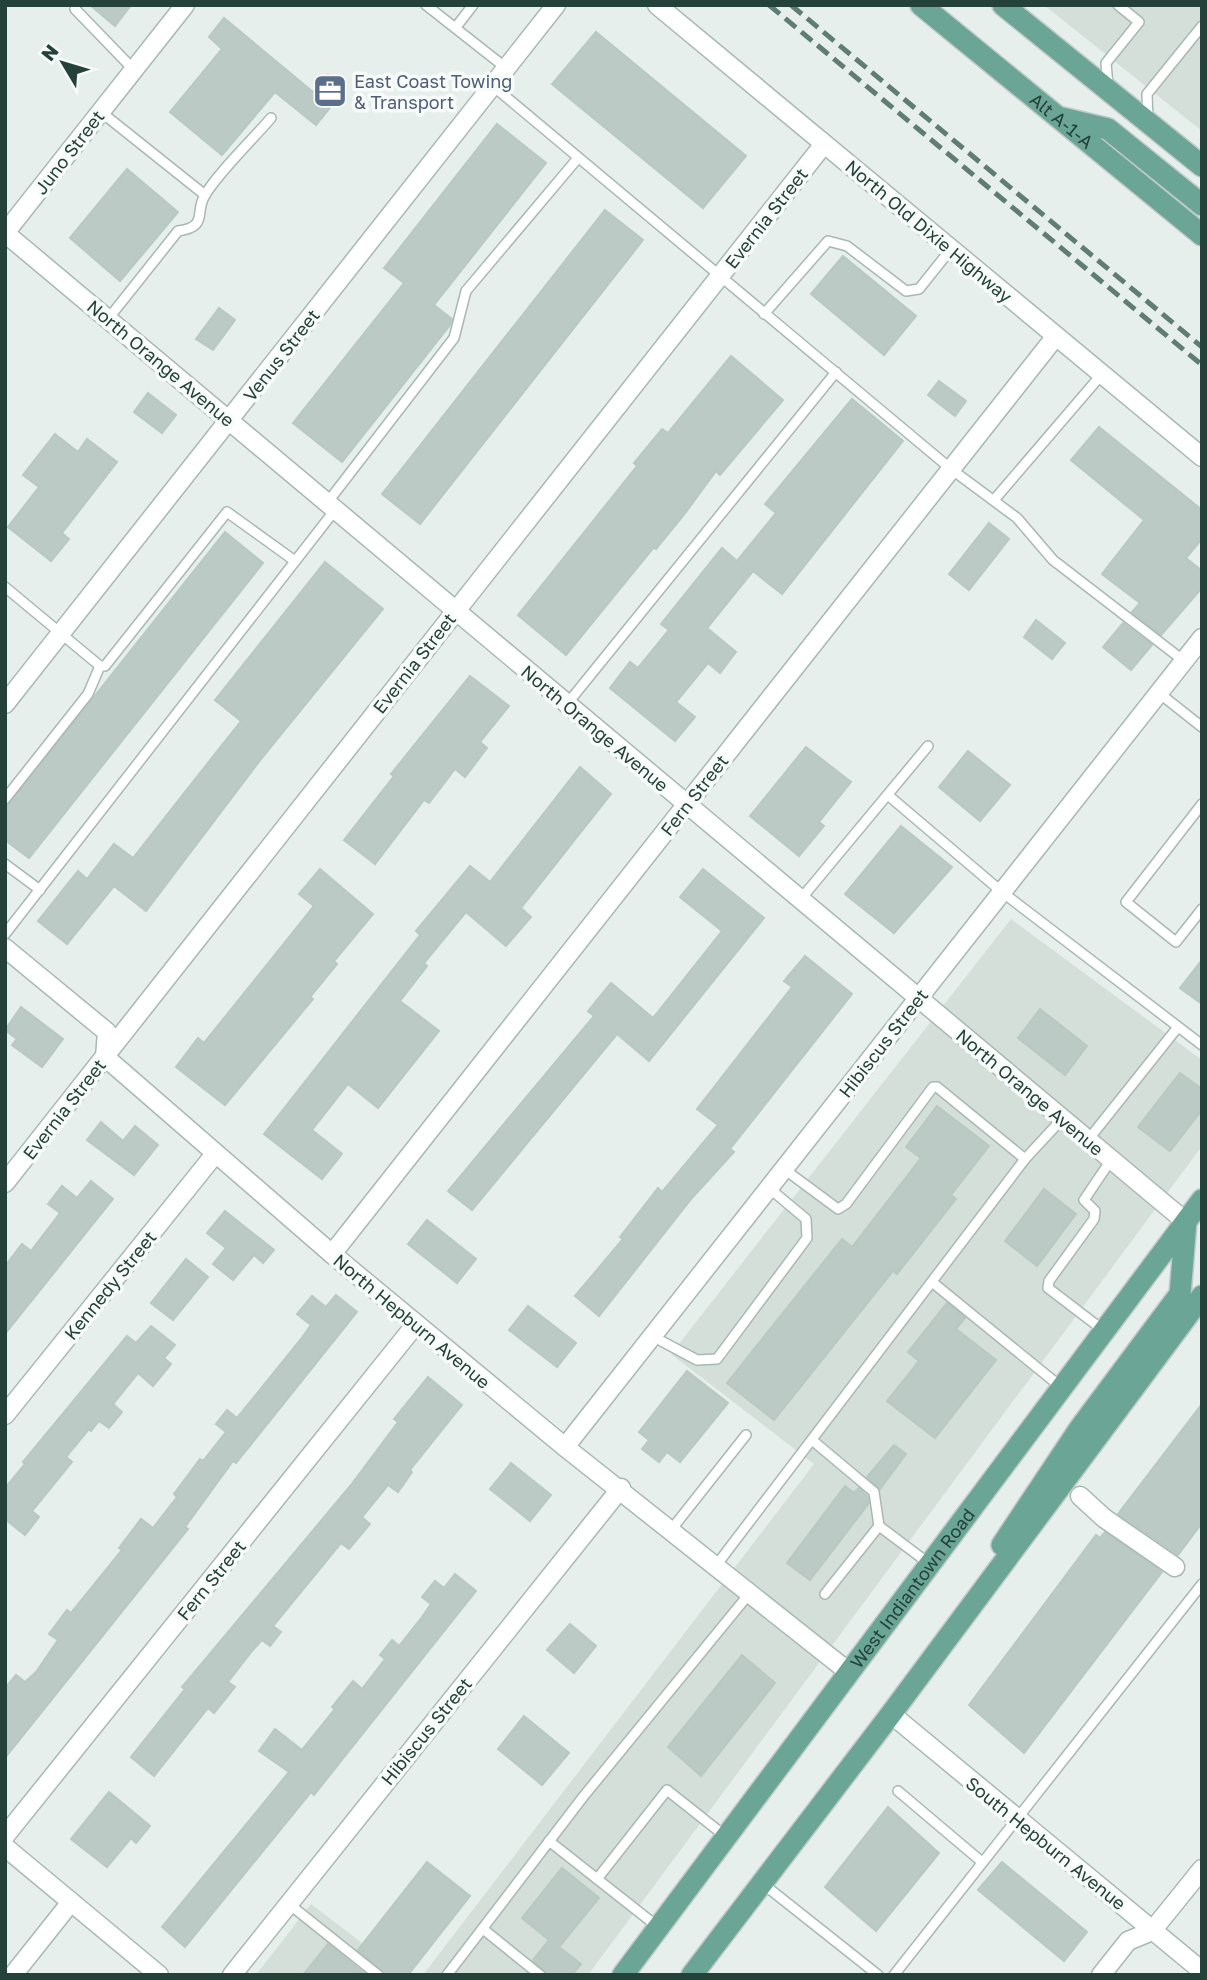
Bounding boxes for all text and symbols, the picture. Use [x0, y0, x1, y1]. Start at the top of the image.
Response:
north arrow [28, 28, 98, 98]
text: N [36, 39, 63, 65]
place label: East Coast Towing & Transport [354, 70, 512, 113]
office icon: East Coast Towing & Transport [311, 72, 349, 110]
street label: Alt A-1-A [1026, 88, 1098, 153]
street label: Juno Street [29, 106, 109, 198]
street label: North Old Dixie Highway [841, 155, 1017, 307]
street label: Evernia Street [720, 163, 812, 273]
street label: North Orange Avenue [83, 295, 239, 431]
street label: Venus Street [238, 305, 324, 405]
street label: Evernia Street [368, 608, 460, 718]
street label: North Orange Avenue [517, 660, 673, 796]
street label: Fern Street [656, 750, 732, 840]
street label: Hibiscus Street [834, 984, 932, 1102]
street label: North Orange Avenue [952, 1024, 1108, 1160]
street label: Evernia Street [18, 1054, 110, 1164]
street label: Kennedy Street [59, 1226, 161, 1344]
street label: North Hepburn Avenue [329, 1249, 495, 1393]
street label: West Indiantown Road [845, 1504, 979, 1672]
street label: Fern Street [172, 1535, 250, 1625]
street label: Hibiscus Street [376, 1673, 476, 1789]
street label: South Hepburn Avenue [962, 1772, 1130, 1914]

